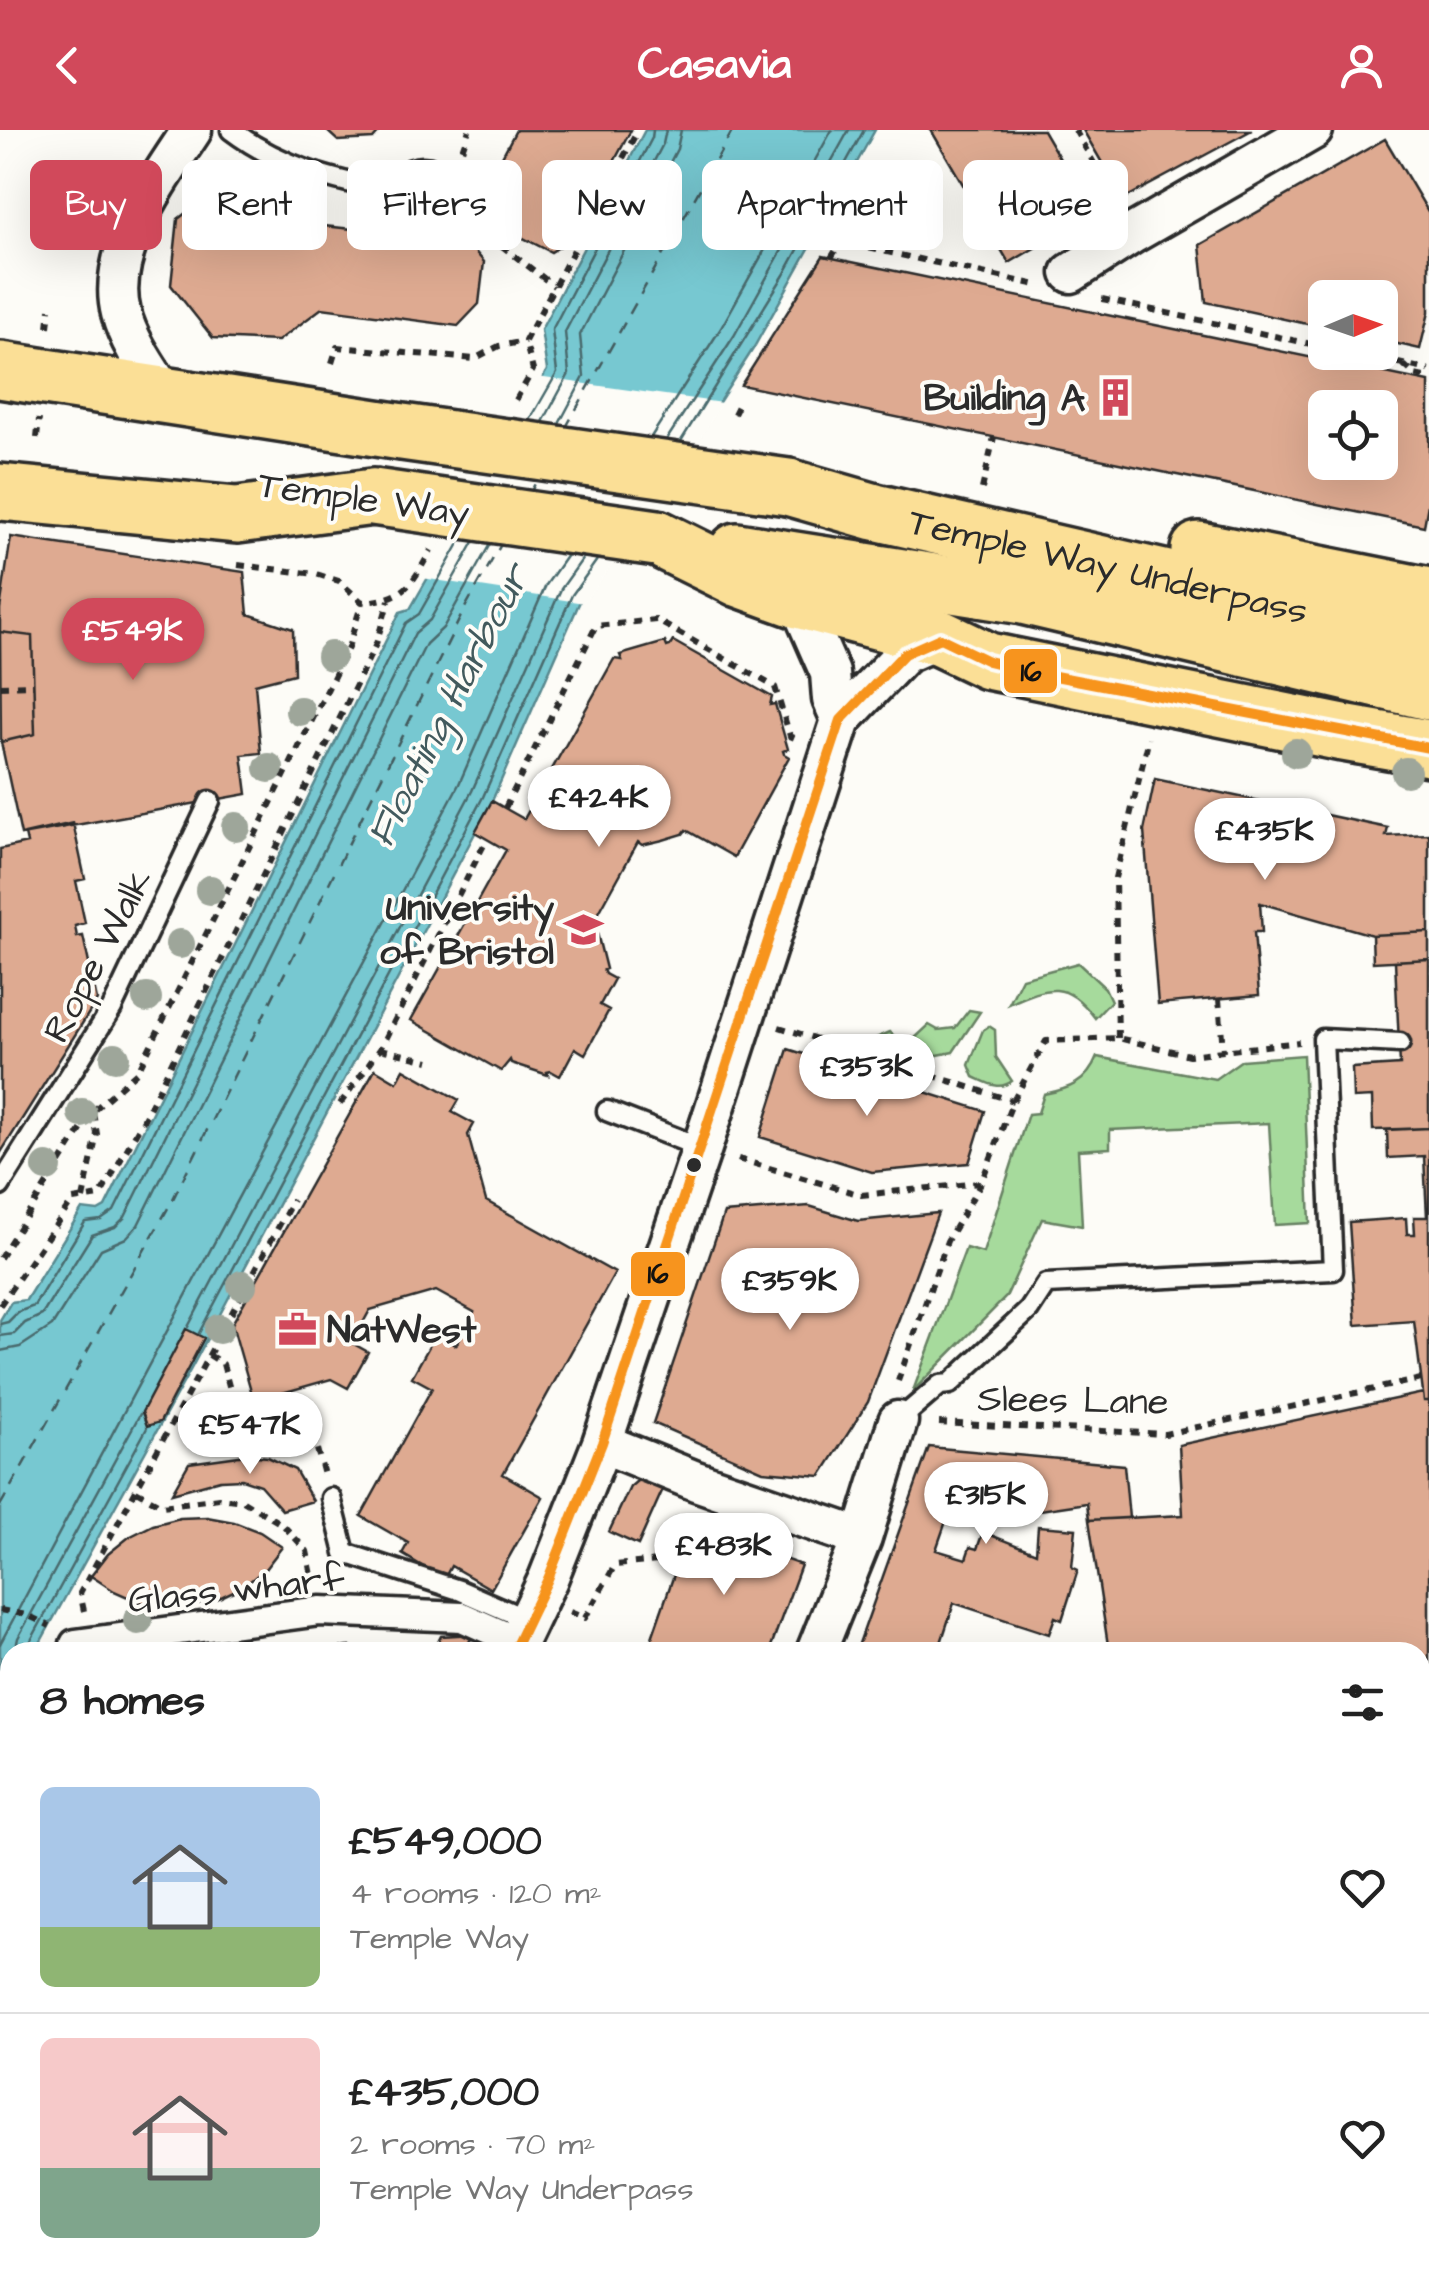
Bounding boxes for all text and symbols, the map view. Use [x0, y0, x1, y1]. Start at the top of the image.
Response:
text: Casavia [638, 34, 791, 96]
icon: back [40, 38, 95, 93]
icon: person [1334, 38, 1389, 93]
chip: Buy [30, 160, 162, 250]
chip: Rent [182, 160, 327, 250]
chip: Filters [347, 160, 522, 250]
chip: New [542, 160, 682, 250]
chip: Apartment [702, 160, 943, 250]
chip: House [963, 160, 1128, 250]
north arrow [1308, 280, 1398, 370]
map controls [1308, 280, 1398, 480]
place label: Building A [924, 373, 1086, 426]
building icon: Building A [1094, 376, 1136, 418]
button: locate [1308, 390, 1398, 480]
street label: Temple Way [255, 459, 473, 542]
street label: Temple Way Underpass [903, 497, 1313, 638]
water label: Floating Harbour [354, 552, 547, 857]
pin: £549K [63, 598, 203, 683]
text: £549K [83, 608, 183, 653]
line badge: 16 [1002, 647, 1059, 695]
text: 16 [1020, 653, 1042, 692]
pin: £424K [529, 765, 669, 850]
text: £424K [550, 775, 648, 820]
pin: £435K [1195, 798, 1335, 883]
text: £435K [1216, 808, 1314, 853]
street label: Rope Walk [31, 860, 166, 1052]
place label: University of Bristol [379, 883, 554, 979]
school or university icon: University of Bristol [563, 908, 605, 950]
pin: £353K [797, 1034, 937, 1119]
text: £353K [821, 1044, 913, 1089]
unlabelled marker [684, 1155, 704, 1175]
pin: £359K [720, 1248, 860, 1333]
line badge: 16 [629, 1250, 687, 1298]
text: 16 [647, 1255, 669, 1294]
text: £359K [743, 1258, 837, 1303]
place label: NatWest [327, 1305, 477, 1357]
office icon: NatWest [276, 1308, 318, 1350]
street label: Slees Lane [977, 1373, 1169, 1429]
pin: £547K [180, 1392, 320, 1477]
text: £547K [200, 1402, 300, 1447]
pin: £315K [916, 1462, 1056, 1547]
text: £315K [946, 1472, 1026, 1517]
pin: £483K [654, 1513, 794, 1598]
text: £483K [676, 1523, 772, 1568]
street label: Glass wharf [125, 1553, 347, 1627]
text: 8 homes [40, 1673, 205, 1731]
icon: filters [1335, 1675, 1390, 1730]
text: £549,000 [350, 1813, 542, 1871]
icon: home [120, 1827, 240, 1947]
icon: heart [1335, 1860, 1390, 1915]
text: 4 rooms · 120 m² [350, 1871, 602, 1916]
text: Temple Way [350, 1916, 529, 1961]
text: £435,000 [350, 2064, 539, 2122]
icon: home [120, 2078, 240, 2198]
icon: heart [1335, 2111, 1390, 2166]
text: 2 rooms · 70 m² [350, 2122, 595, 2167]
text: Temple Way Underpass [350, 2167, 693, 2212]

